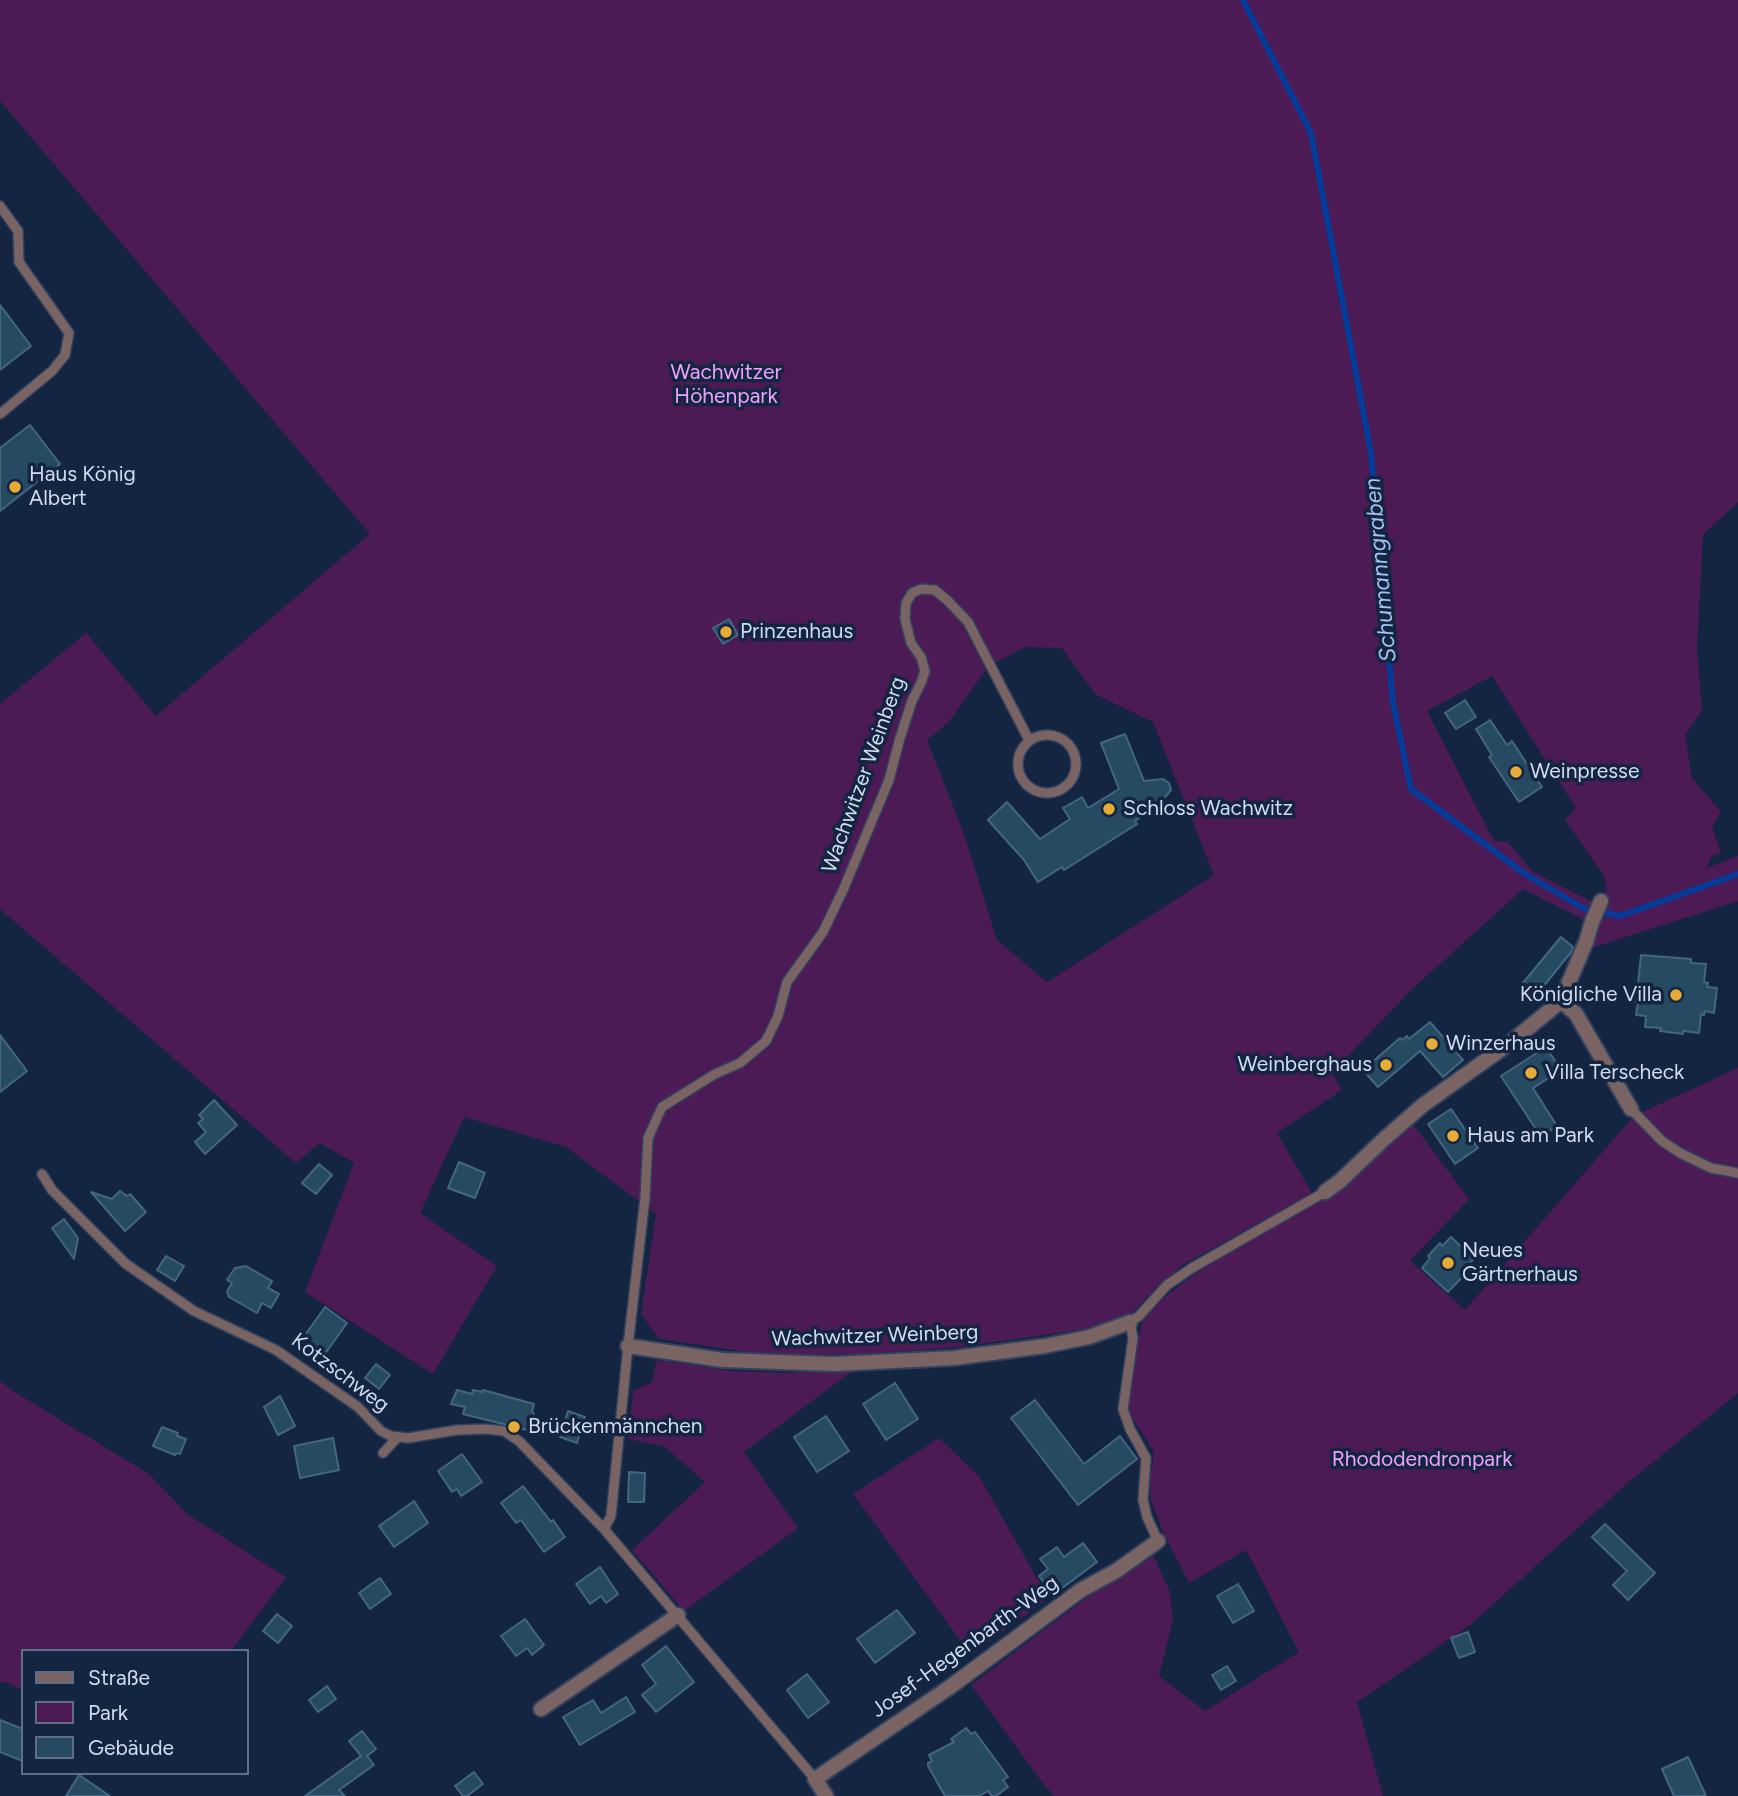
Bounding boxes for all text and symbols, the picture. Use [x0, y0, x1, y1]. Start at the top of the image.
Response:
park label: Wachwitzer Höhenpark [670, 360, 782, 410]
place label: Haus König Albert [29, 462, 136, 512]
water label: Schumanngraben [1359, 477, 1403, 663]
marker: Haus König Albert [7, 479, 23, 495]
place label: Prinzenhaus [740, 619, 853, 645]
marker: Prinzenhaus [718, 624, 734, 640]
street label: Wachwitzer Weinberg [817, 674, 911, 876]
place label: Weinpresse [1530, 759, 1639, 785]
marker: Weinpresse [1508, 764, 1524, 780]
place label: Schloss Wachwitz [1123, 796, 1293, 822]
marker: Schloss Wachwitz [1101, 801, 1117, 817]
place label: Königliche Villa [1520, 982, 1662, 1008]
marker: Königliche Villa [1668, 987, 1684, 1003]
place label: Winzerhaus [1446, 1031, 1556, 1057]
marker: Winzerhaus [1424, 1036, 1440, 1052]
place label: Weinberghaus [1238, 1052, 1372, 1078]
marker: Weinberghaus [1378, 1057, 1394, 1073]
place label: Villa Terscheck [1545, 1060, 1684, 1086]
marker: Villa Terscheck [1523, 1065, 1539, 1081]
place label: Haus am Park [1467, 1123, 1594, 1149]
marker: Haus am Park [1445, 1128, 1461, 1144]
place label: Neues Gärtnerhaus [1462, 1238, 1578, 1288]
marker: Neues Gärtnerhaus [1440, 1255, 1456, 1271]
street label: Wachwitzer Weinberg [771, 1320, 979, 1352]
street label: Kotzschweg [286, 1328, 394, 1418]
place label: Brückenmännchen [528, 1414, 702, 1440]
marker: Brückenmännchen [506, 1419, 522, 1435]
park label: Rhododendronpark [1332, 1447, 1512, 1473]
street label: Josef-Hegenbarth-Weg [867, 1571, 1063, 1723]
legend [21, 1649, 248, 1775]
text: Straße [88, 1665, 150, 1690]
text: Park [88, 1700, 128, 1725]
text: Gebäude [88, 1735, 174, 1760]

